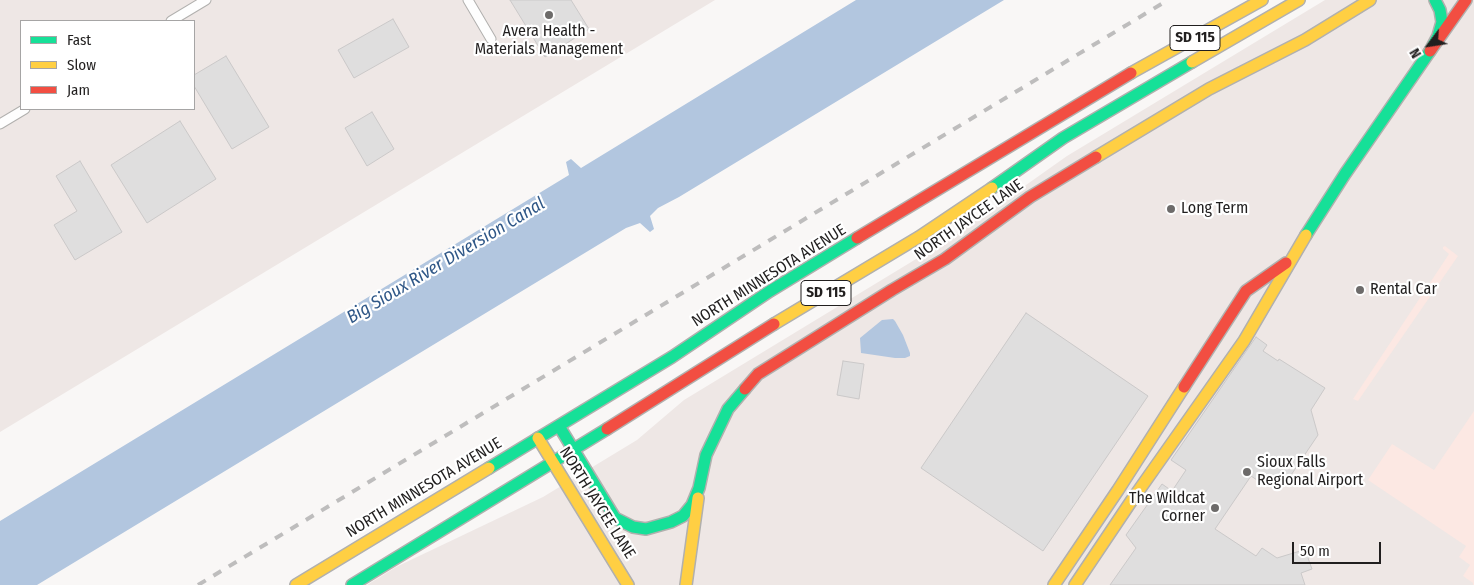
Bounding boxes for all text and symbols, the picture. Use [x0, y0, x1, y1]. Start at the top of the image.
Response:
marker: Avera Health - Materials Management [543, 9, 555, 21]
legend [20, 20, 195, 110]
north arrow [1404, 20, 1454, 70]
place label: Avera Health - Materials Management [475, 22, 623, 60]
road number: SD 115 [1170, 26, 1220, 50]
text: Fast [67, 31, 91, 49]
text: N [1406, 45, 1425, 61]
text: Slow [67, 56, 96, 74]
text: Jam [67, 81, 90, 99]
street label: NORTH JAYCEE LANE [911, 175, 1027, 265]
water label: Big Sioux River Diversion Canal [343, 193, 549, 329]
place label: Long Term [1181, 199, 1248, 219]
marker: Long Term [1165, 203, 1177, 215]
street label: NORTH MINNESOTA AVENUE [688, 221, 850, 331]
road number: SD 115 [801, 280, 851, 306]
place label: Rental Car [1370, 280, 1437, 300]
marker: Rental Car [1354, 284, 1366, 296]
street label: NORTH MINNESOTA AVENUE [343, 434, 505, 542]
street label: NORTH JAYCEE LANE [555, 444, 639, 562]
place label: Sioux Falls Regional Airport [1257, 453, 1363, 491]
marker: Sioux Falls Regional Airport [1241, 466, 1253, 478]
place label: The Wildcat Corner [1129, 489, 1205, 527]
marker: The Wildcat Corner [1209, 502, 1221, 514]
scale bar [1294, 532, 1383, 564]
text: 50 m [1300, 542, 1330, 560]

